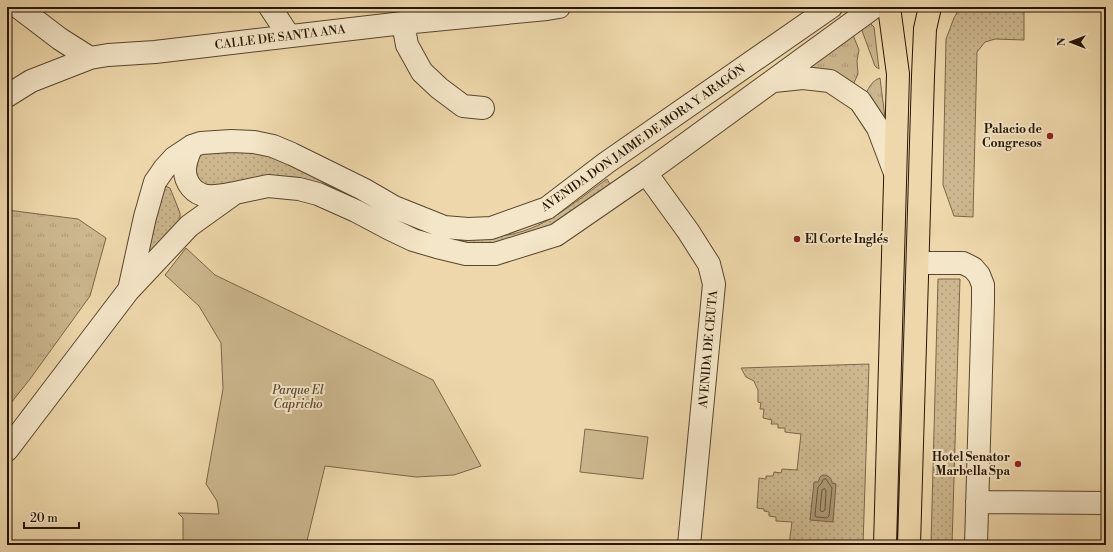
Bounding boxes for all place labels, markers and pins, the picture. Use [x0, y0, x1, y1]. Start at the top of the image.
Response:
place label: Palacio de Congresos [982, 122, 1043, 151]
marker: Palacio de Congresos [1045, 131, 1055, 141]
place label: El Corte Inglés [805, 232, 888, 247]
marker: El Corte Inglés [792, 234, 802, 244]
place label: Hotel Senator Marbella Spa [932, 450, 1011, 479]
marker: Hotel Senator Marbella Spa [1013, 459, 1023, 469]

